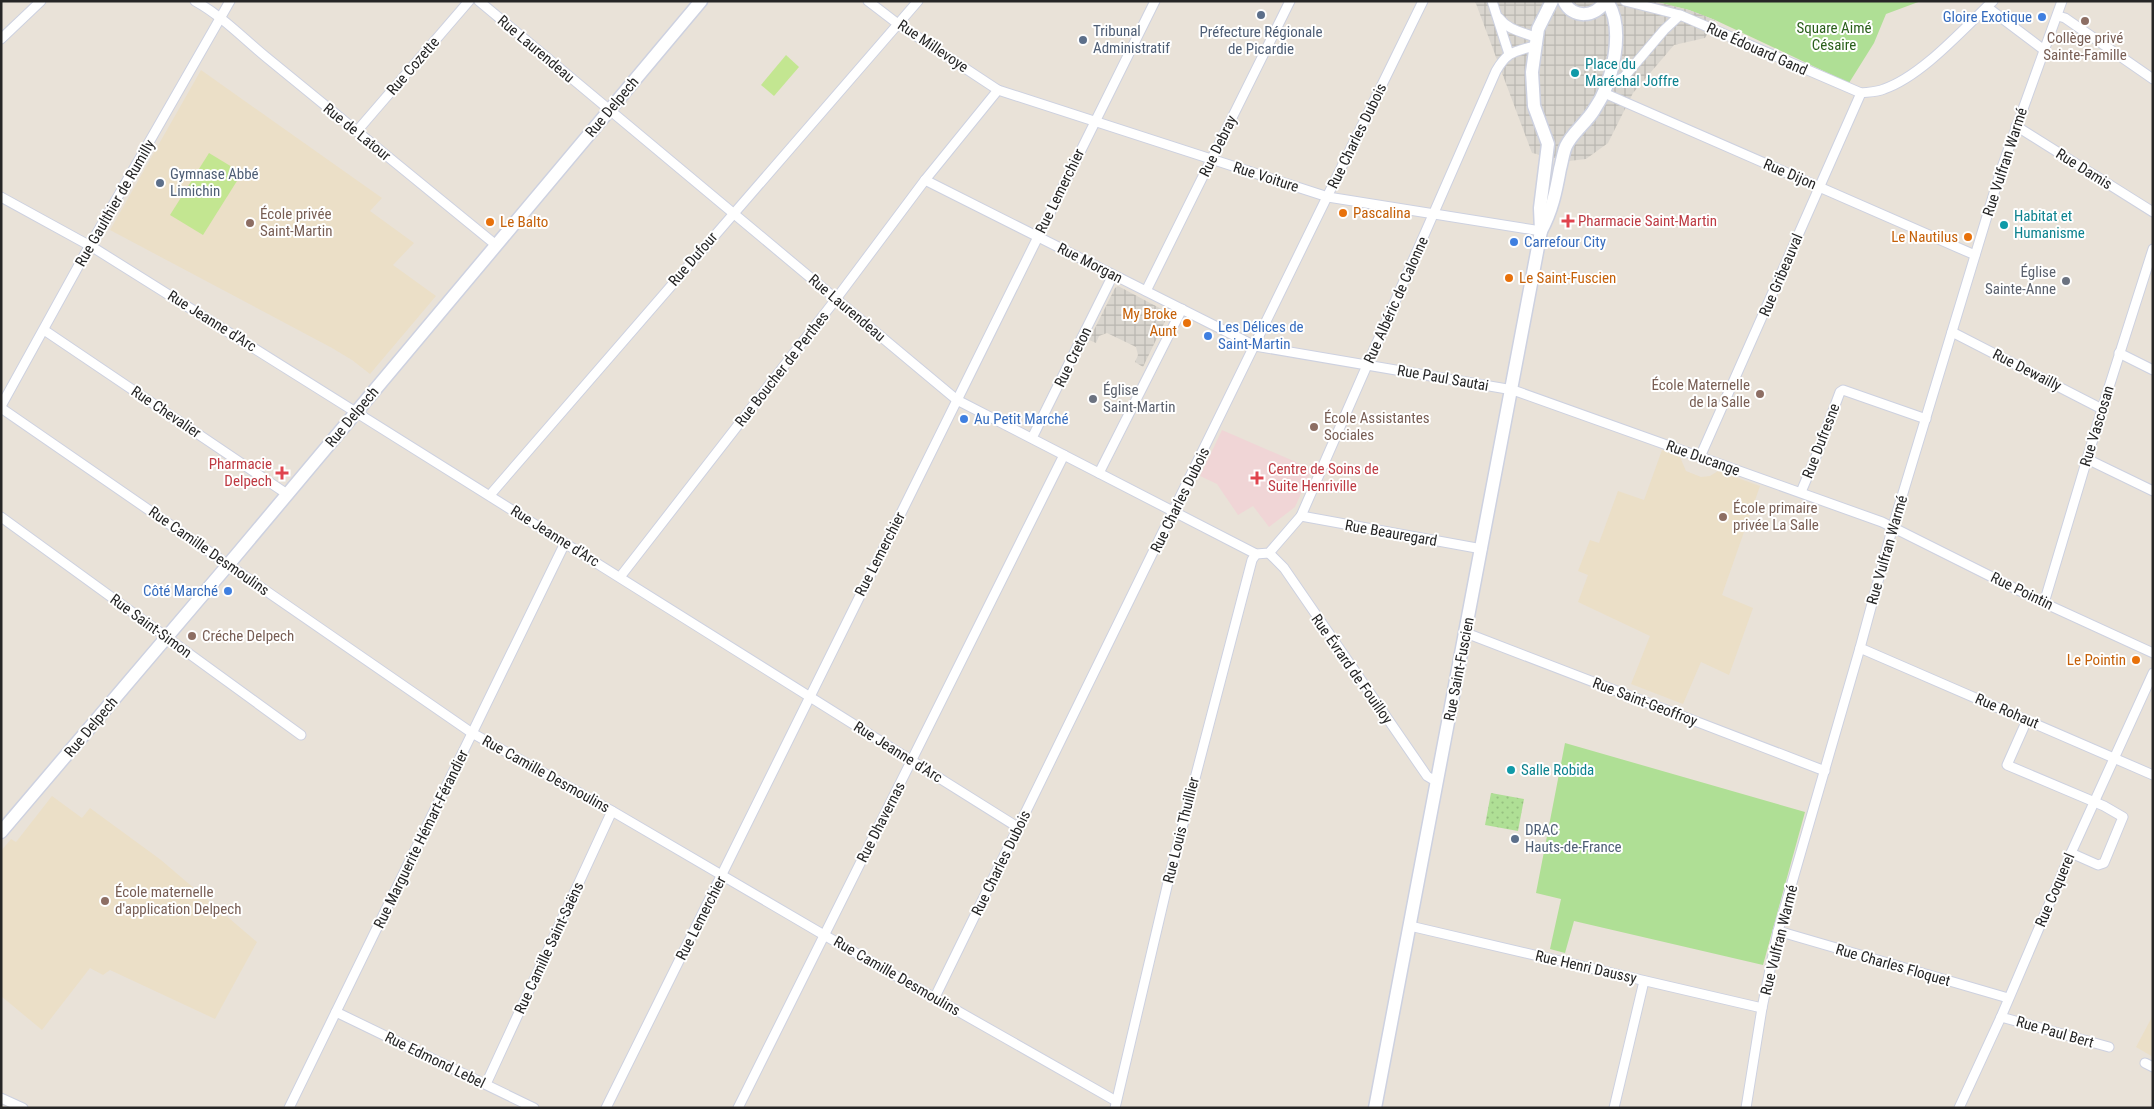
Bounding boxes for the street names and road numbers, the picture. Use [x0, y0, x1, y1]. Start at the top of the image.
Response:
street label: Rue Laurendeau [494, 12, 578, 86]
street label: Rue Millevoye [894, 16, 972, 76]
street label: Rue Édouard Gand [1704, 19, 1810, 79]
street label: Rue Cozette [383, 33, 443, 99]
street label: Rue Delpech [582, 73, 642, 141]
street label: Rue Charles Dubois [1324, 80, 1390, 192]
street label: Rue de Latour [320, 99, 395, 165]
street label: Rue Vulfran Warmé [1979, 106, 2031, 218]
street label: Rue Debray [1195, 112, 1241, 180]
street label: Rue Gaulthier de Rumilly [71, 136, 159, 270]
street label: Rue Lemerchier [1032, 145, 1088, 236]
street label: Rue Damis [2053, 145, 2116, 193]
street label: Rue Dijon [1761, 155, 1819, 193]
street label: Rue Voiture [1231, 158, 1301, 196]
street label: Rue Dufour [665, 228, 722, 290]
street label: Rue Gribeauval [1755, 231, 1807, 319]
street label: Rue Albéric de Calonne [1360, 234, 1432, 366]
street label: Rue Morgan [1054, 239, 1126, 287]
street label: Rue Laurendeau [805, 271, 889, 345]
street label: Rue Jeanne d'Arc [164, 287, 260, 356]
street label: Rue Boucher de Perthes [731, 308, 833, 430]
street label: Rue Creton [1051, 324, 1095, 390]
street label: Rue Dewailly [1990, 345, 2064, 395]
street label: Rue Paul Sautai [1396, 361, 1490, 395]
street label: Rue Chevalier [128, 382, 205, 442]
street label: Rue Delpech [322, 383, 382, 451]
street label: Rue Vascosan [2076, 383, 2118, 469]
street label: Rue Dufresne [1798, 401, 1844, 481]
street label: Rue Ducange [1664, 436, 1742, 480]
street label: Rue Charles Dubois [1147, 444, 1213, 556]
street label: Rue Vulfran Warmé [1863, 493, 1911, 607]
street label: Rue Jeanne d'Arc [507, 502, 603, 571]
street label: Rue Camille Desmoulins [145, 503, 273, 599]
street label: Rue Lemerchier [851, 509, 909, 599]
street label: Rue Beauregard [1344, 516, 1438, 550]
street label: Rue Pointin [1988, 568, 2056, 614]
street label: Rue Saint-Simon [107, 590, 195, 662]
street label: Rue Évrard de Fouilloy [1307, 611, 1397, 727]
street label: Rue Saint-Fuscien [1440, 616, 1478, 722]
street label: Rue Saint-Geoffroy [1590, 674, 1700, 730]
street label: Rue Rohaut [1973, 690, 2041, 732]
street label: Rue Delpech [61, 693, 121, 761]
street label: Rue Jeanne d'Arc [850, 718, 946, 787]
street label: Rue Camille Desmoulins [479, 731, 613, 817]
street label: Rue Marguerite Hémart-Férandier [370, 746, 472, 931]
street label: Rue Louis Thuillier [1159, 775, 1203, 885]
street label: Rue Dhavernas [853, 779, 909, 865]
street label: Rue Charles Dubois [968, 807, 1034, 919]
street label: Rue Coquerel [2031, 850, 2079, 930]
street label: Rue Lemerchier [672, 873, 730, 963]
street label: Rue Camille Saint-Saëns [511, 879, 588, 1017]
street label: Rue Vulfran Warmé [1757, 883, 1801, 997]
street label: Rue Camille Desmoulins [831, 932, 964, 1020]
street label: Rue Charles Floquet [1834, 940, 1952, 990]
street label: Rue Henri Daussy [1533, 947, 1639, 987]
street label: Rue Paul Bert [2014, 1012, 2096, 1052]
street label: Rue Edmond Lebel [382, 1028, 488, 1092]

